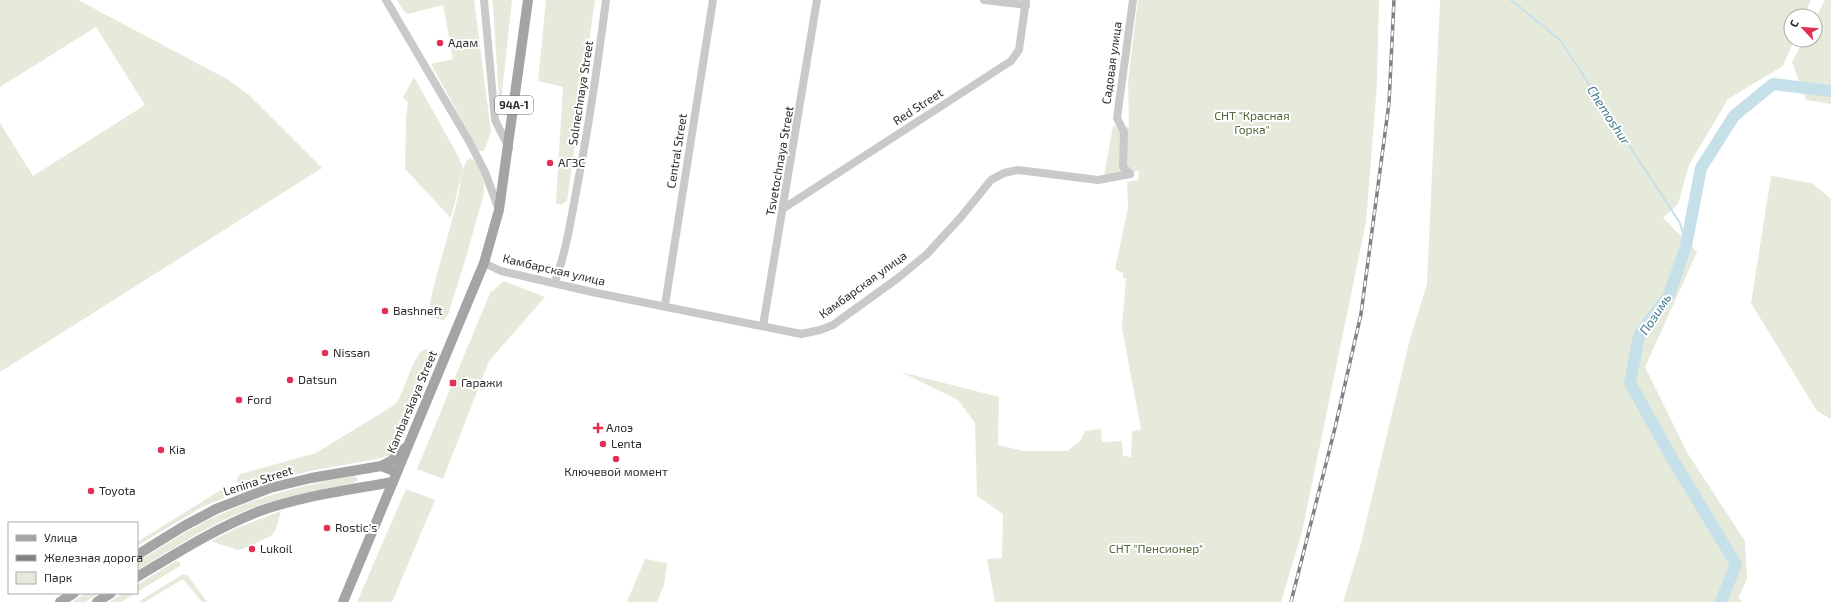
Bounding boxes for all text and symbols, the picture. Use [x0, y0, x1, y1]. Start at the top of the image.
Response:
north arrow [1783, 8, 1823, 48]
text: С [1786, 17, 1801, 29]
street label: Садовая улица [1098, 21, 1125, 105]
place label: Адам [448, 35, 478, 49]
marker: Адам [435, 38, 445, 48]
street label: Solnechnaya Street [565, 39, 595, 146]
water label: Chemoshur [1584, 82, 1634, 148]
street label: Red Street [890, 85, 945, 127]
road number: 94А-1 [495, 96, 533, 114]
street label: Tsvetochnaya Street [762, 104, 796, 217]
park label: СНТ "Красная Горка" [1214, 108, 1290, 136]
street label: Central Street [663, 112, 689, 189]
place label: АГЗС [558, 155, 585, 169]
marker: АГЗС [545, 158, 555, 168]
street label: Камбарская улица [816, 248, 910, 322]
street label: Камбарская улица [501, 250, 607, 289]
water label: Позимь [1636, 290, 1674, 338]
place label: Bashneft [393, 303, 443, 317]
marker: Bashneft [380, 306, 390, 316]
place label: Nissan [333, 345, 370, 359]
marker: Nissan [320, 348, 330, 358]
street label: Kambarskaya Street [383, 348, 439, 455]
place label: Datsun [298, 372, 337, 386]
marker: Datsun [285, 375, 295, 385]
place label: Гаражи [461, 375, 503, 389]
marker: Гаражи [448, 378, 458, 388]
place label: Ford [247, 392, 272, 406]
marker: Ford [234, 395, 244, 405]
place label: Алоэ [606, 420, 633, 434]
marker: Алоэ [593, 423, 603, 433]
place label: Lenta [611, 436, 642, 450]
marker: Lenta [598, 439, 608, 449]
place label: Kia [169, 442, 186, 456]
marker: Kia [156, 445, 166, 455]
marker: Ключевой момент [611, 454, 621, 464]
street label: Lenina Street [221, 462, 295, 498]
place label: Ключевой момент [564, 464, 668, 478]
place label: Toyota [99, 483, 136, 497]
marker: Toyota [86, 486, 96, 496]
place label: Rostic's [335, 520, 377, 534]
legend [8, 522, 138, 594]
marker: Rostic's [322, 523, 332, 533]
text: Улица [44, 530, 77, 544]
place label: Lukoil [260, 541, 293, 555]
park label: СНТ "Пенсионер" [1109, 541, 1203, 555]
marker: Lukoil [247, 544, 257, 554]
text: Железная дорога [44, 550, 143, 564]
text: Парк [44, 570, 73, 584]

